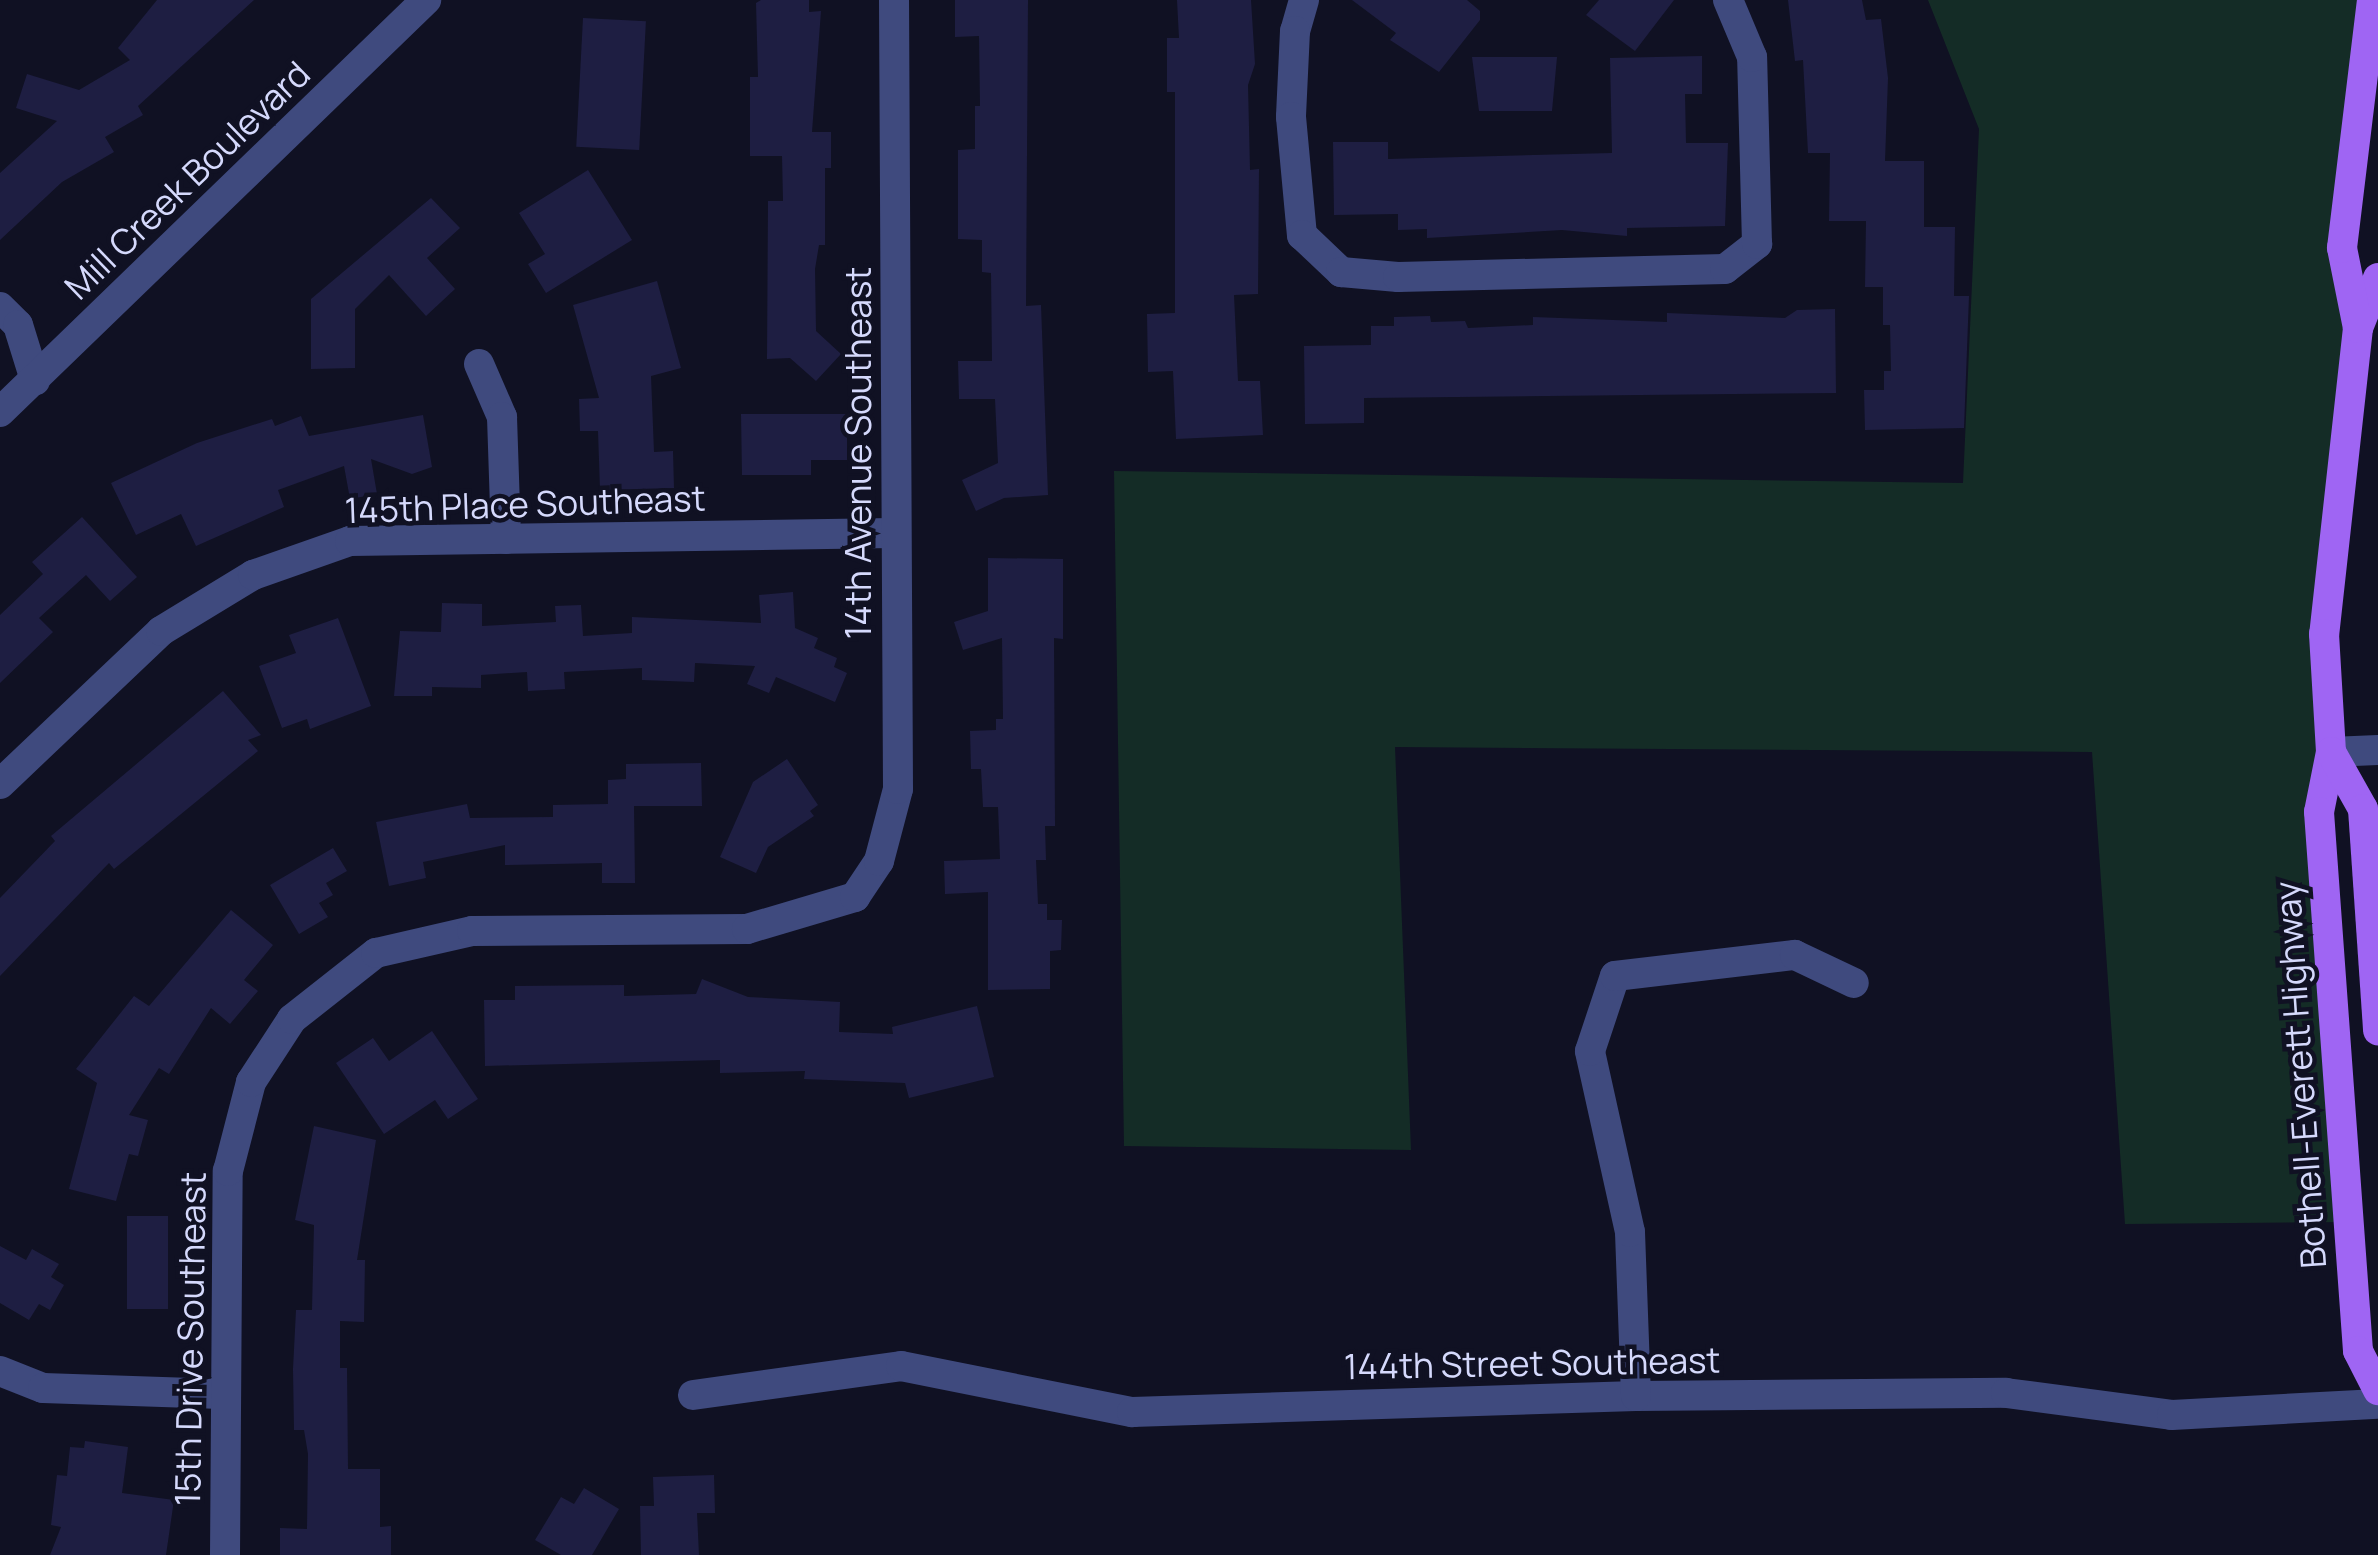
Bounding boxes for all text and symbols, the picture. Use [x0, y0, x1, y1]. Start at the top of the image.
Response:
street label: Mill Creek Boulevard [56, 53, 318, 307]
street label: 14th Avenue Southeast [837, 267, 879, 639]
street label: 145th Place Southeast [344, 477, 706, 531]
street label: Bothell-Everett Highway [2266, 880, 2334, 1270]
street label: 15th Drive Southeast [166, 1171, 214, 1507]
street label: 144th Street Southeast [1343, 1339, 1721, 1387]

